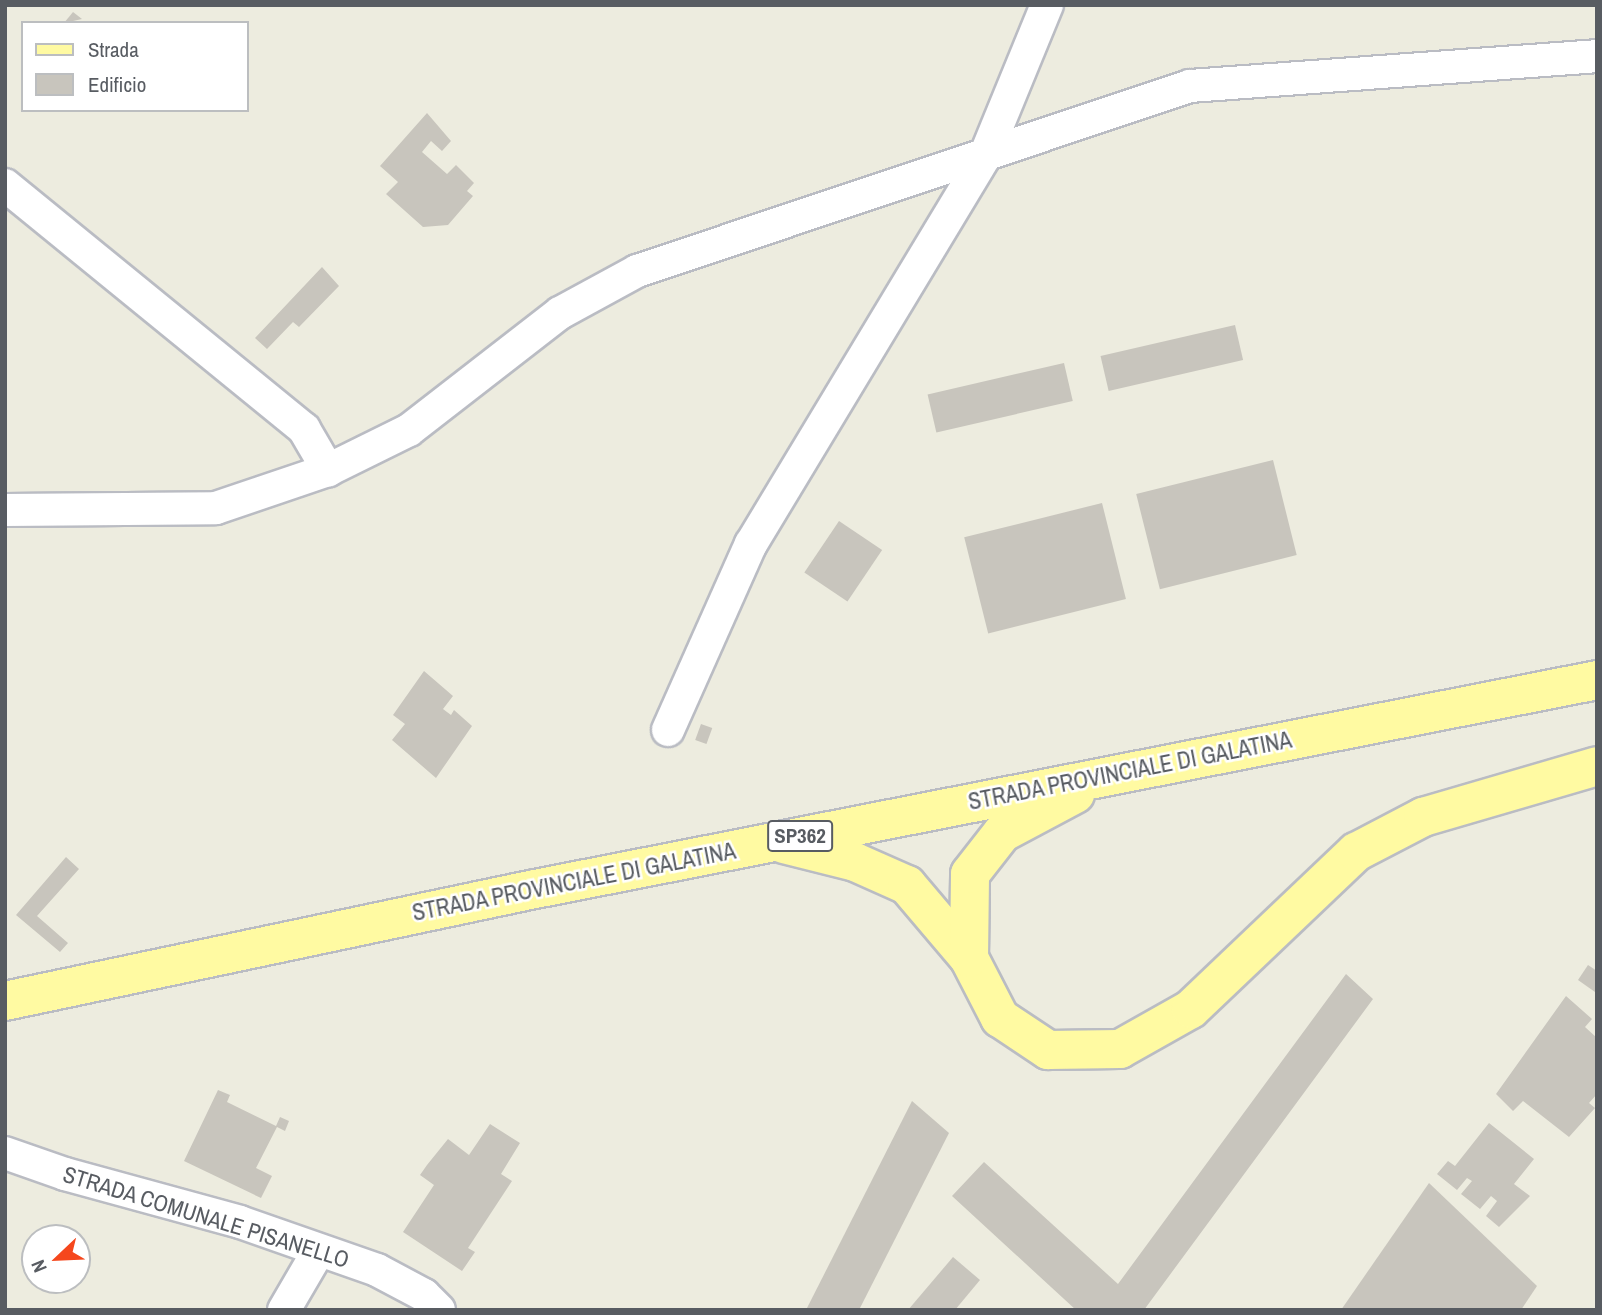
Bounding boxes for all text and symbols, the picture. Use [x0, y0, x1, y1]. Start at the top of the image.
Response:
legend [21, 21, 248, 112]
text: Strada [88, 35, 139, 64]
text: Edificio [88, 70, 146, 99]
street label: STRADA PROVINCIALE DI GALATINA [965, 726, 1295, 816]
road number: SP362 [767, 818, 833, 854]
street label: STRADA PROVINCIALE DI GALATINA [409, 837, 739, 927]
street label: STRADA COMUNALE PISANELLO [59, 1160, 353, 1274]
north arrow [21, 1224, 91, 1294]
text: N [24, 1256, 53, 1277]

